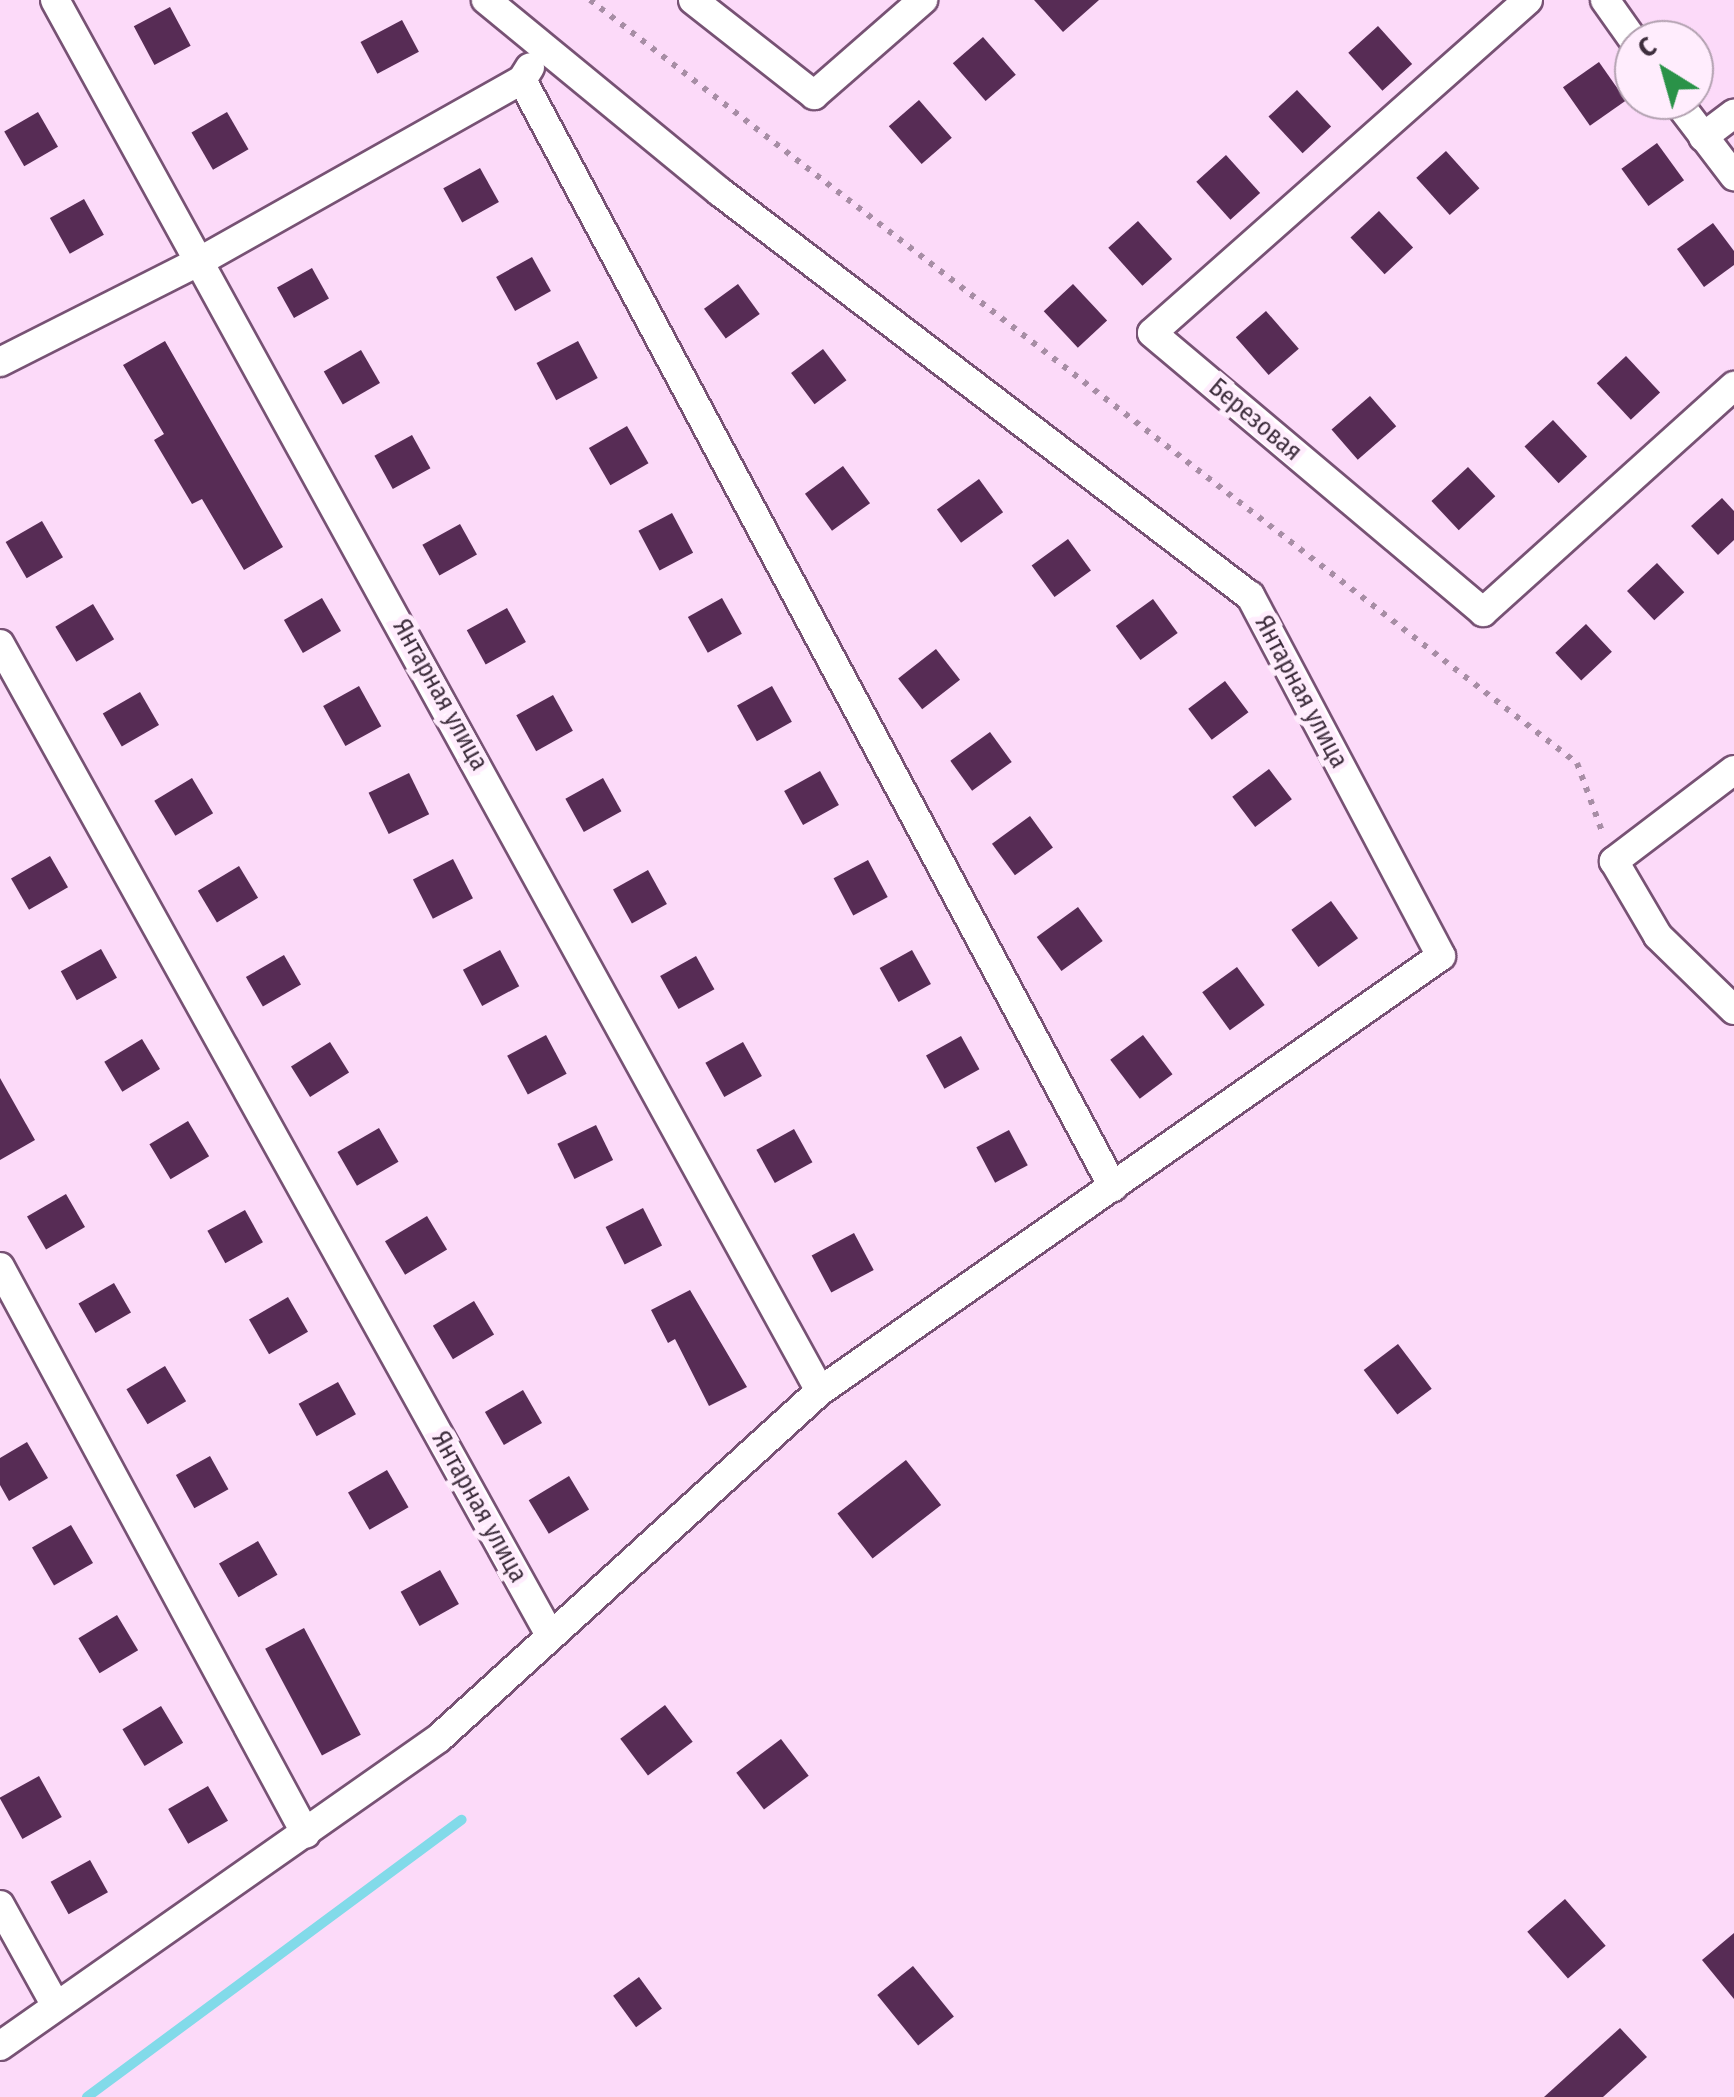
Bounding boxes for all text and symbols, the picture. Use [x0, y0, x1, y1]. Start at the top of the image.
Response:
north arrow [1614, 20, 1714, 120]
text: С [1631, 30, 1663, 65]
street label: Березовая [1203, 373, 1307, 467]
street label: Янтарная улица [1248, 611, 1354, 773]
street label: Янтарная улица [386, 614, 494, 776]
street label: Янтарная улица [425, 1426, 533, 1588]

